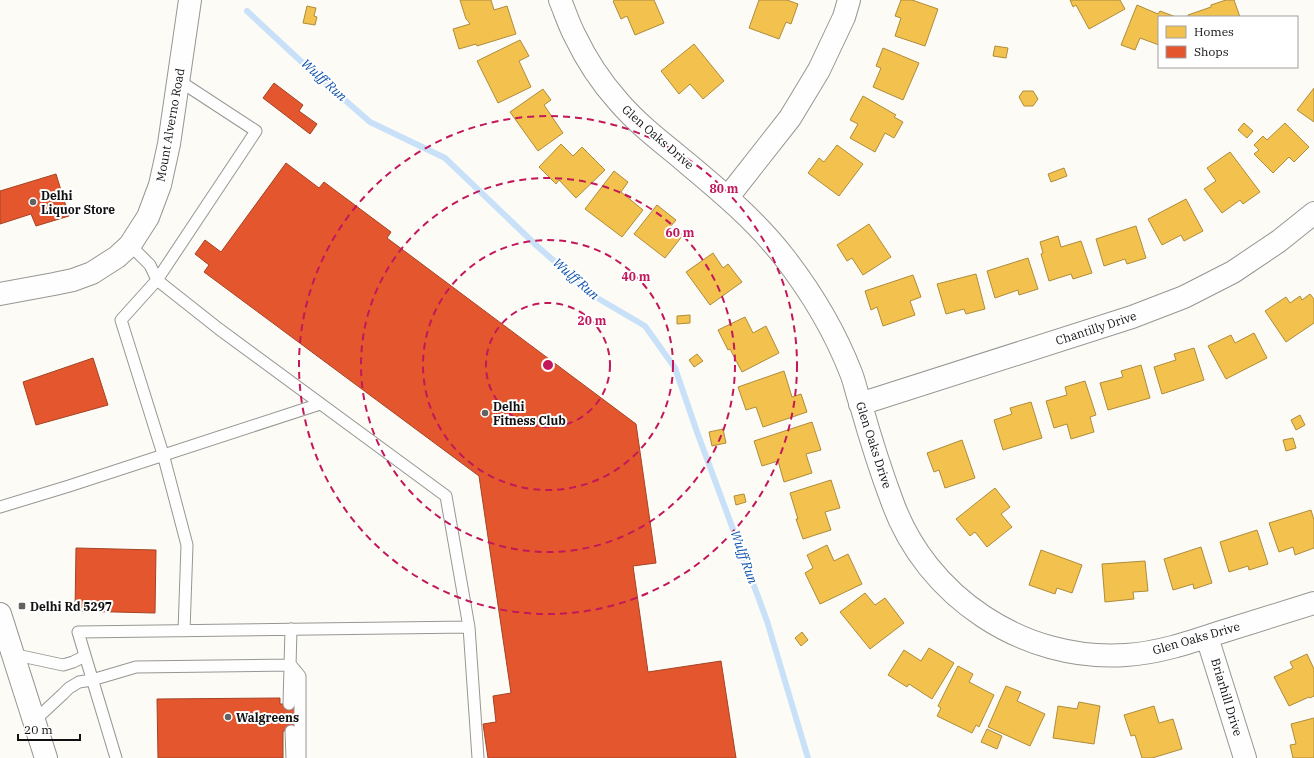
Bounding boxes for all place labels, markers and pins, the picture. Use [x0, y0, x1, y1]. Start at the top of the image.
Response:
place label: Delhi Liquor Store [41, 188, 115, 217]
marker: Delhi Liquor Store [28, 197, 38, 207]
centre of rings [541, 358, 555, 372]
place label: Delhi Fitness Club [493, 399, 566, 428]
marker: Delhi Fitness Club [480, 408, 490, 418]
place label: Delhi Rd 5297 [30, 599, 112, 614]
marker: Delhi Rd 5297 [17, 601, 27, 611]
place label: Walgreens [236, 710, 299, 725]
marker: Walgreens [223, 712, 233, 722]

